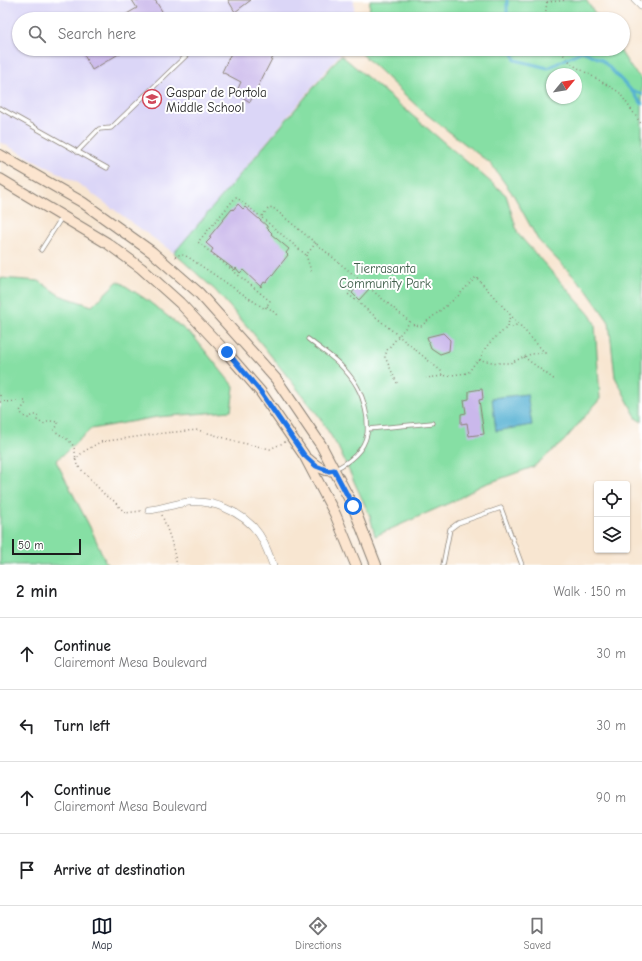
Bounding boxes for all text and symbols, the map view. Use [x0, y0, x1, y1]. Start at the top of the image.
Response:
search box [12, 12, 630, 56]
icon: search [26, 23, 48, 45]
text: Search here [58, 25, 136, 43]
north arrow [546, 68, 582, 104]
place label: Gaspar de Portola Middle School [166, 85, 267, 115]
school or university icon: Gaspar de Portola Middle School [141, 88, 163, 110]
park label: Tierrasanta Community Park [339, 261, 432, 291]
route end [218, 343, 236, 361]
map controls [594, 481, 630, 553]
button: locate [594, 481, 630, 517]
route start [344, 497, 362, 515]
button: layers [594, 517, 630, 553]
scale bar [12, 537, 81, 556]
text: 50 m [18, 539, 43, 552]
text: 2 min [16, 582, 57, 601]
text: Walk · 150 m [554, 584, 626, 599]
text: Continue [54, 637, 111, 655]
icon: ahead [16, 643, 38, 665]
text: 30 m [596, 646, 626, 661]
text: Clairemont Mesa Boulevard [54, 655, 207, 670]
icon: left [16, 715, 38, 737]
text: Turn left [54, 717, 110, 735]
text: 30 m [596, 718, 626, 733]
text: Continue [54, 781, 111, 799]
icon: ahead [16, 787, 38, 809]
text: 90 m [596, 790, 626, 805]
text: Clairemont Mesa Boulevard [54, 799, 207, 814]
icon: arrive [16, 859, 38, 881]
text: Arrive at destination [54, 861, 185, 879]
tab: Map [91, 915, 113, 952]
tab: Directions [295, 915, 342, 952]
tab: Saved [524, 915, 551, 952]

